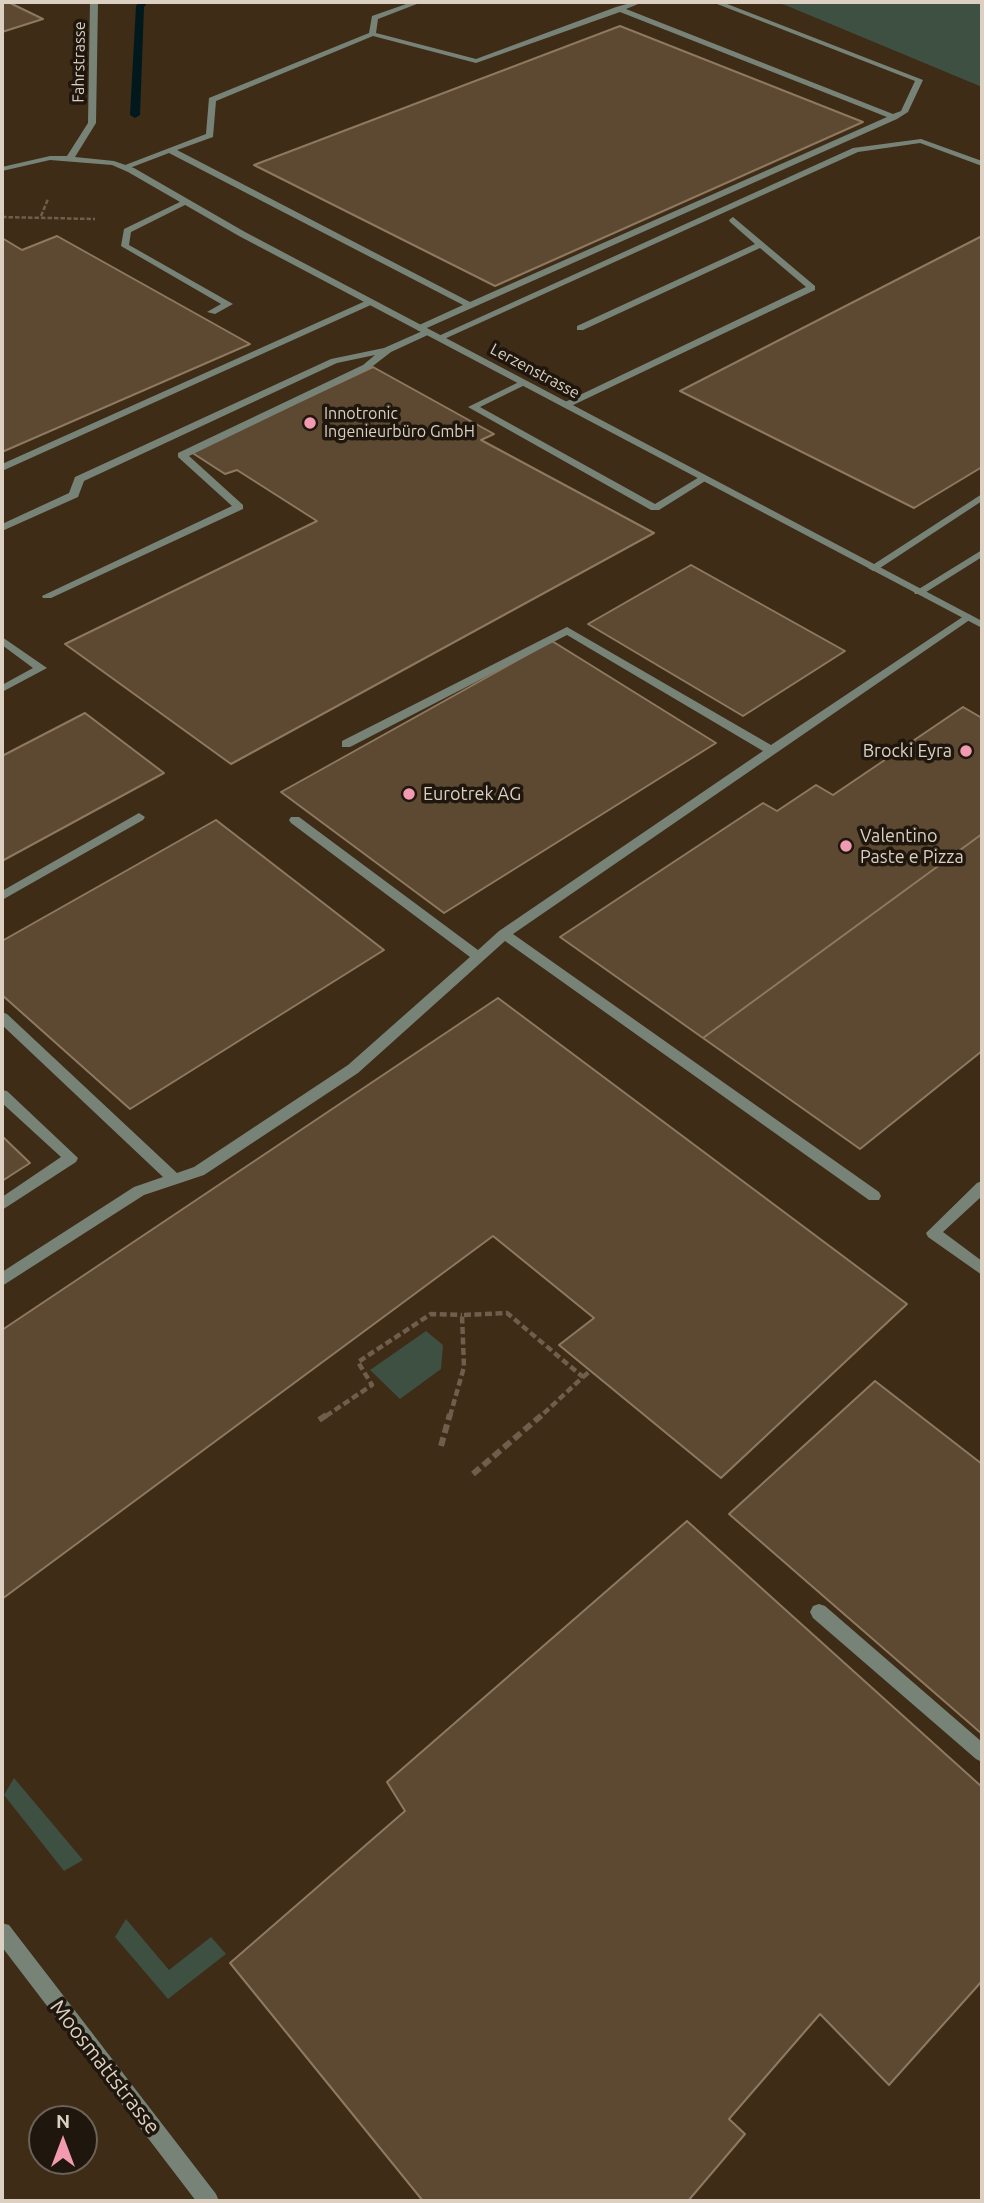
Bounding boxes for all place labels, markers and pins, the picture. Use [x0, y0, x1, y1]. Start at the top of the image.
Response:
place label: Innotronic Ingenieurbüro GmbH [324, 404, 475, 442]
marker: Innotronic Ingenieurbüro GmbH [302, 415, 318, 431]
place label: Brocki Eyra [863, 740, 952, 762]
marker: Brocki Eyra [958, 743, 974, 759]
place label: Eurotrek AG [423, 783, 521, 805]
marker: Eurotrek AG [401, 786, 417, 802]
place label: Valentino Paste e Pizza [860, 825, 964, 868]
marker: Valentino Paste e Pizza [838, 838, 854, 854]

